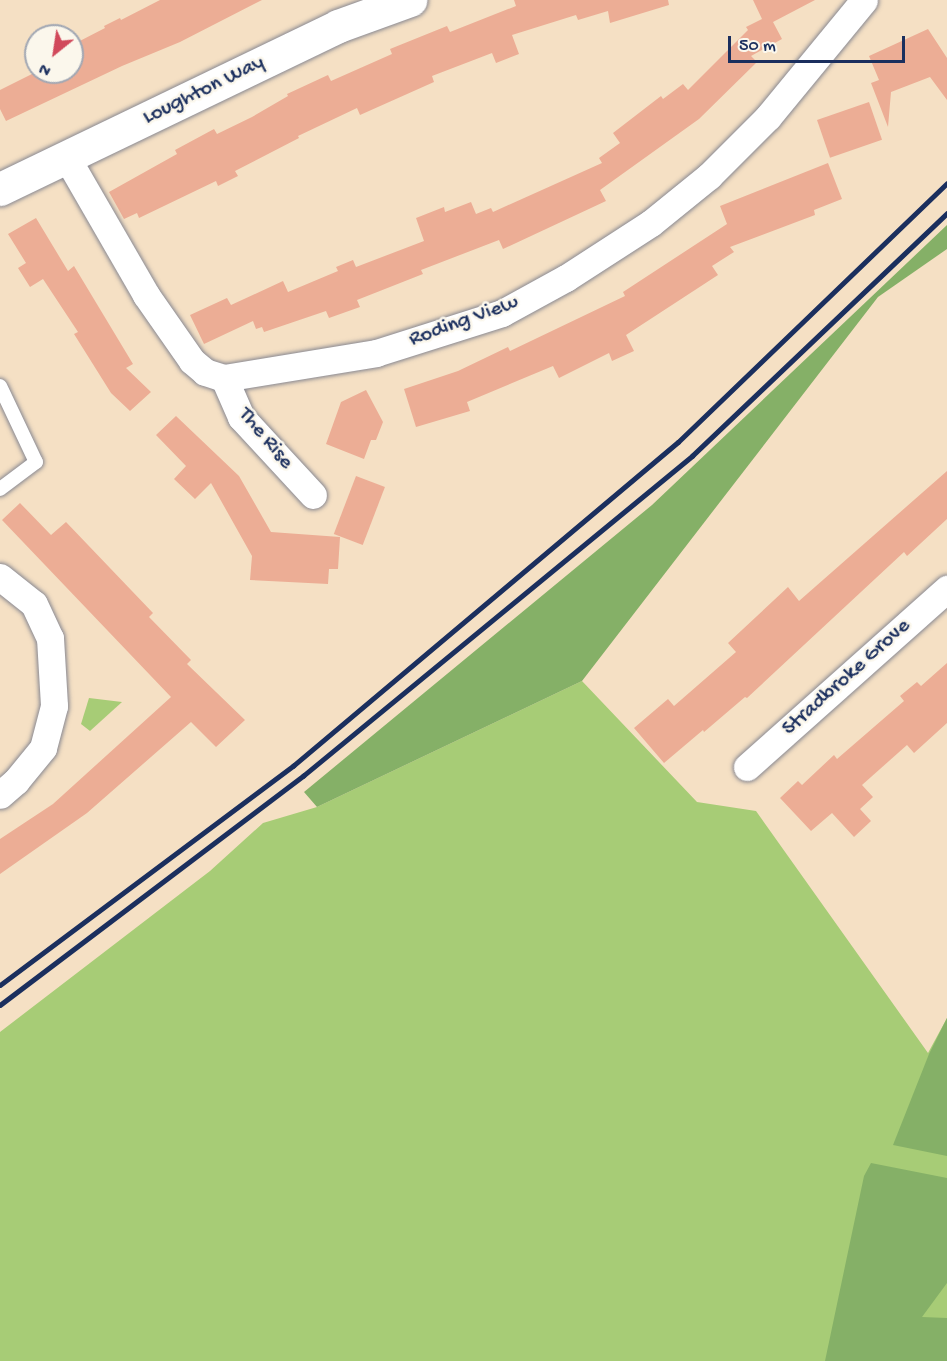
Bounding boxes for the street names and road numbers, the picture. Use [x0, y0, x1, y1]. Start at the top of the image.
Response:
street label: Loughton Way [139, 50, 269, 132]
street label: Roding View [406, 290, 522, 354]
street label: The Rise [232, 403, 298, 475]
street label: Stradbroke Grove [777, 614, 917, 742]

